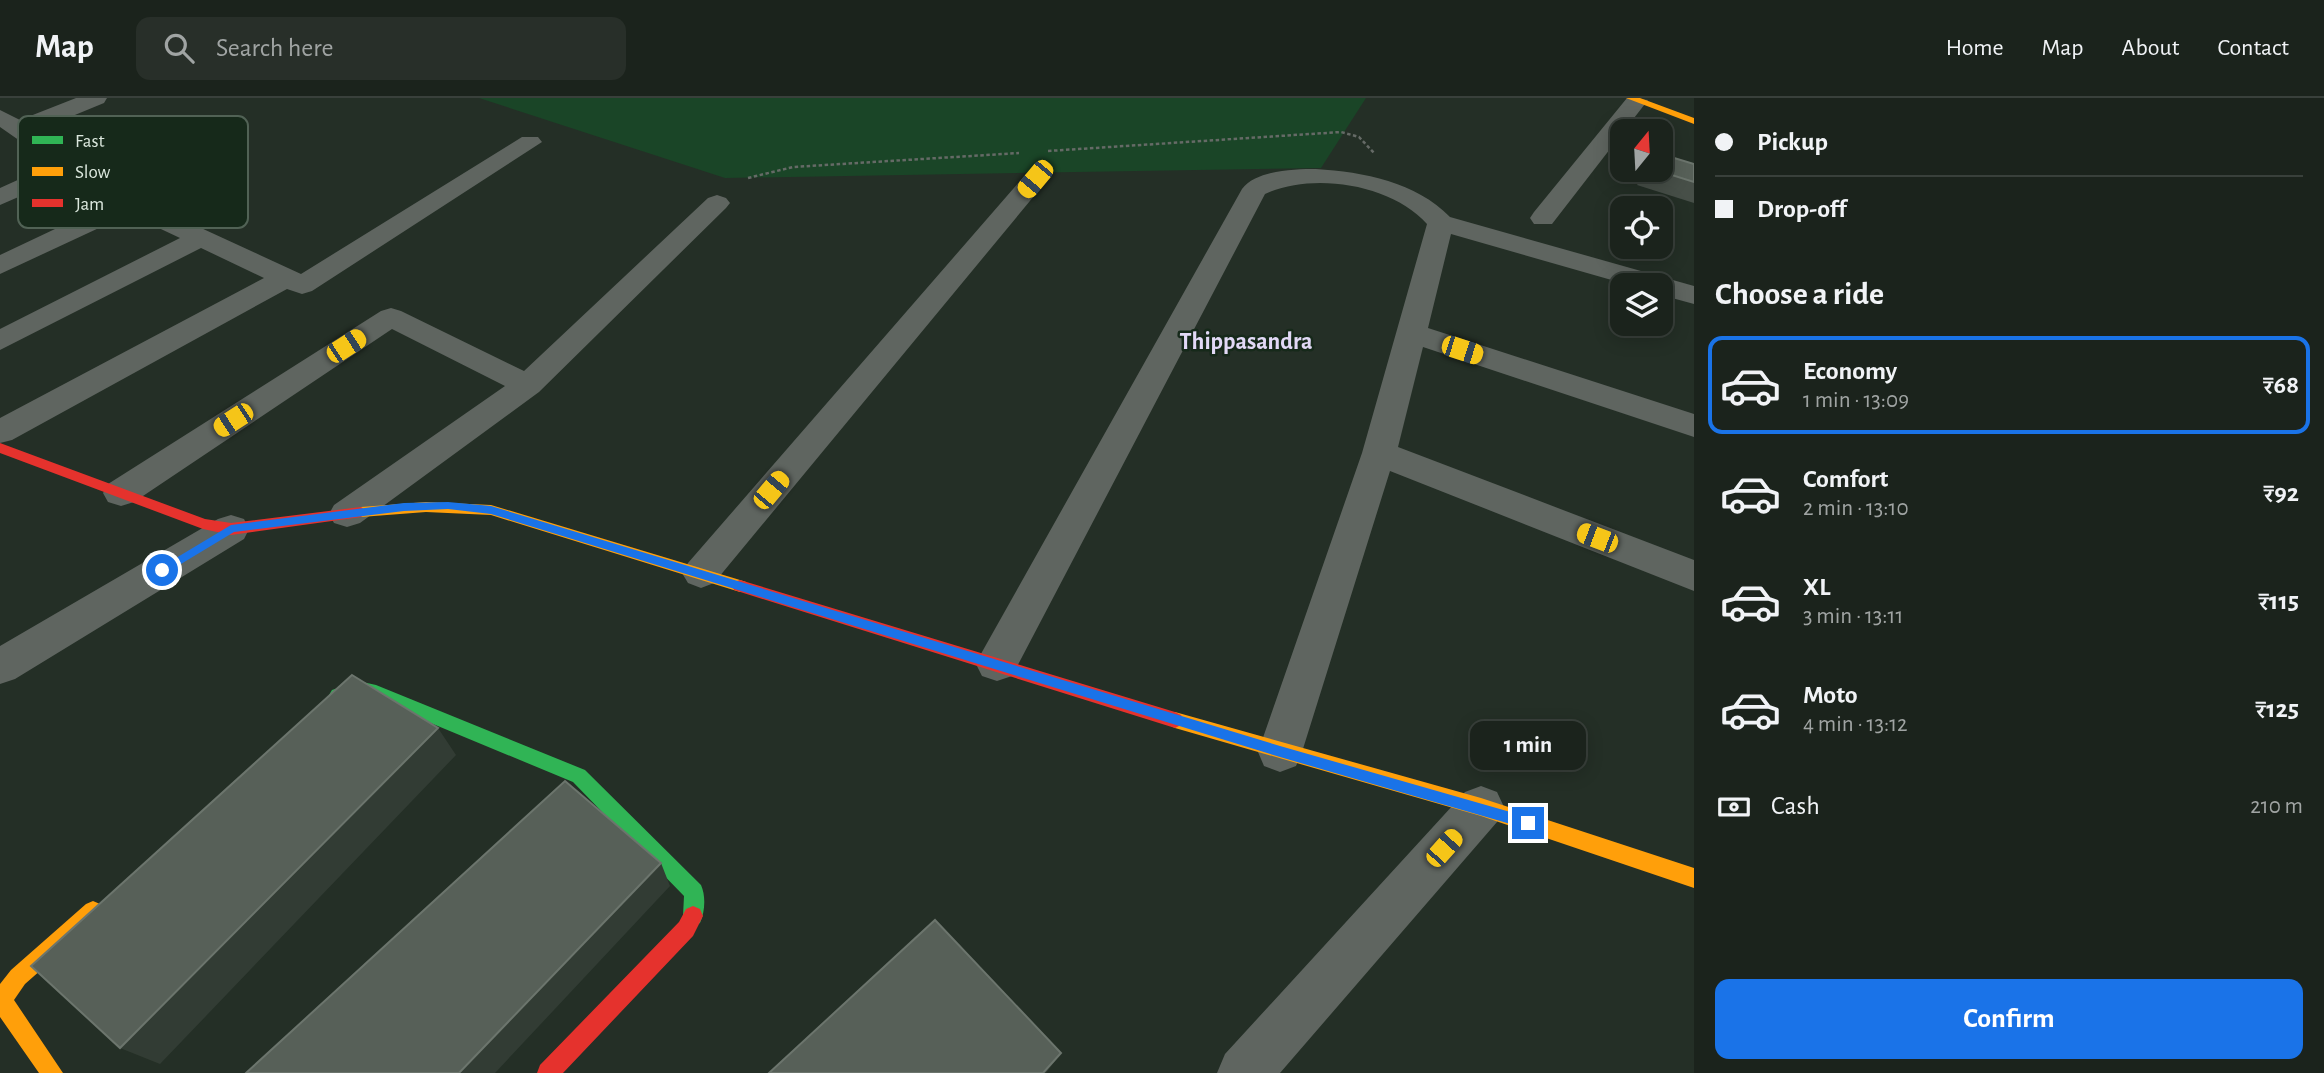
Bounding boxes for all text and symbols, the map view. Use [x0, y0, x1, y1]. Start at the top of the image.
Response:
search box [136, 17, 626, 80]
icon: search [160, 29, 198, 67]
text: Map [35, 31, 94, 64]
text: Search here [216, 35, 334, 61]
text: Home [1946, 36, 2004, 60]
text: Map [2042, 36, 2084, 60]
text: About [2122, 36, 2179, 60]
text: Contact [2217, 36, 2289, 60]
legend [18, 116, 248, 228]
north arrow [1610, 119, 1673, 182]
map controls [1610, 119, 1673, 336]
text: Pickup [1757, 129, 1828, 155]
text: Fast [75, 132, 105, 151]
car [1014, 156, 1057, 202]
text: Slow [75, 163, 111, 182]
text: Jam [75, 195, 104, 214]
button: locate [1610, 196, 1673, 259]
text: Drop-off [1757, 196, 1846, 222]
button: layers [1610, 273, 1673, 336]
text: Choose a ride [1715, 278, 1884, 310]
car [323, 326, 370, 366]
district label: Thippasandra [1179, 330, 1313, 354]
car [1439, 334, 1486, 366]
icon: car [1719, 354, 1782, 417]
text: Economy [1803, 358, 1897, 384]
text: ₹68 [2263, 372, 2299, 398]
text: 1 min · 13:09 [1803, 389, 1909, 412]
car [210, 400, 257, 440]
icon: car [1719, 462, 1782, 525]
text: Comfort [1803, 466, 1888, 492]
car [750, 467, 793, 513]
text: ₹92 [2263, 480, 2299, 506]
text: 2 min · 13:10 [1803, 497, 1909, 520]
car [1574, 521, 1621, 555]
route start [146, 554, 178, 586]
icon: car [1719, 570, 1782, 633]
text: XL [1803, 574, 1830, 600]
text: ₹115 [2258, 588, 2299, 614]
text: 3 min · 13:11 [1803, 605, 1903, 628]
icon: car [1719, 678, 1782, 741]
text: Moto [1803, 682, 1858, 708]
text: ₹125 [2255, 696, 2299, 722]
text: 4 min · 13:12 [1803, 713, 1908, 736]
callout: 1 min [1470, 722, 1586, 770]
text: 1 min [1504, 734, 1552, 757]
icon: cash [1715, 788, 1753, 826]
text: Cash [1771, 793, 1820, 819]
text: 210 m [2250, 795, 2303, 818]
route end [1512, 807, 1544, 839]
car [1423, 825, 1466, 871]
button: Confirm [1715, 979, 2303, 1059]

